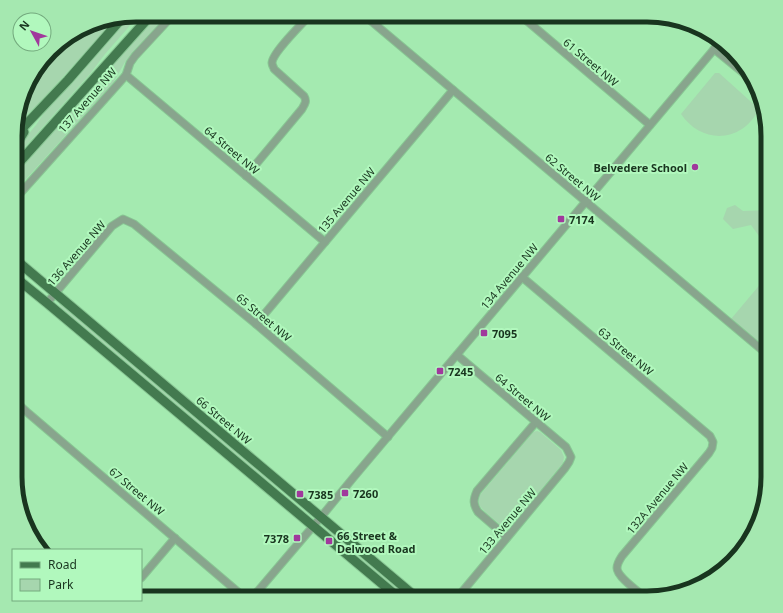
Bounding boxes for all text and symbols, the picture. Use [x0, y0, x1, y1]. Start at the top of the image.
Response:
north arrow [12, 12, 52, 52]
text: N [15, 17, 33, 34]
street label: 61 Street NW [560, 35, 622, 90]
street label: 137 Avenue NW [55, 64, 120, 136]
street label: 64 Street NW [201, 123, 263, 178]
street label: 62 Street NW [542, 150, 604, 205]
place label: Belvedere School [593, 160, 687, 175]
marker: Belvedere School [690, 162, 700, 172]
street label: 135 Avenue NW [314, 163, 379, 236]
place label: 7174 [569, 212, 595, 227]
marker: 7174 [556, 214, 566, 224]
street label: 136 Avenue NW [44, 217, 109, 289]
street label: 134 Avenue NW [477, 239, 542, 312]
street label: 65 Street NW [233, 290, 295, 345]
street label: 63 Street NW [595, 324, 657, 379]
place label: 7095 [492, 326, 517, 341]
marker: 7095 [479, 328, 489, 338]
place label: 7245 [448, 364, 473, 379]
marker: 7245 [435, 366, 445, 376]
street label: 64 Street NW [492, 370, 554, 425]
street label: 66 Street NW [193, 393, 255, 448]
street label: 132A Avenue NW [623, 459, 692, 537]
street label: 67 Street NW [106, 464, 168, 519]
street label: 133 Avenue NW [475, 484, 540, 557]
place label: 7260 [353, 486, 378, 501]
place label: 7385 [308, 487, 333, 502]
marker: 7260 [340, 488, 350, 498]
marker: 7385 [295, 489, 305, 499]
place label: 66 Street & Delwood Road [337, 528, 416, 556]
place label: 7378 [264, 531, 289, 546]
marker: 7378 [292, 533, 302, 543]
marker: 66 Street & Delwood Road [324, 536, 334, 546]
legend [12, 549, 142, 601]
text: Road [48, 556, 77, 573]
text: Park [48, 576, 74, 593]

